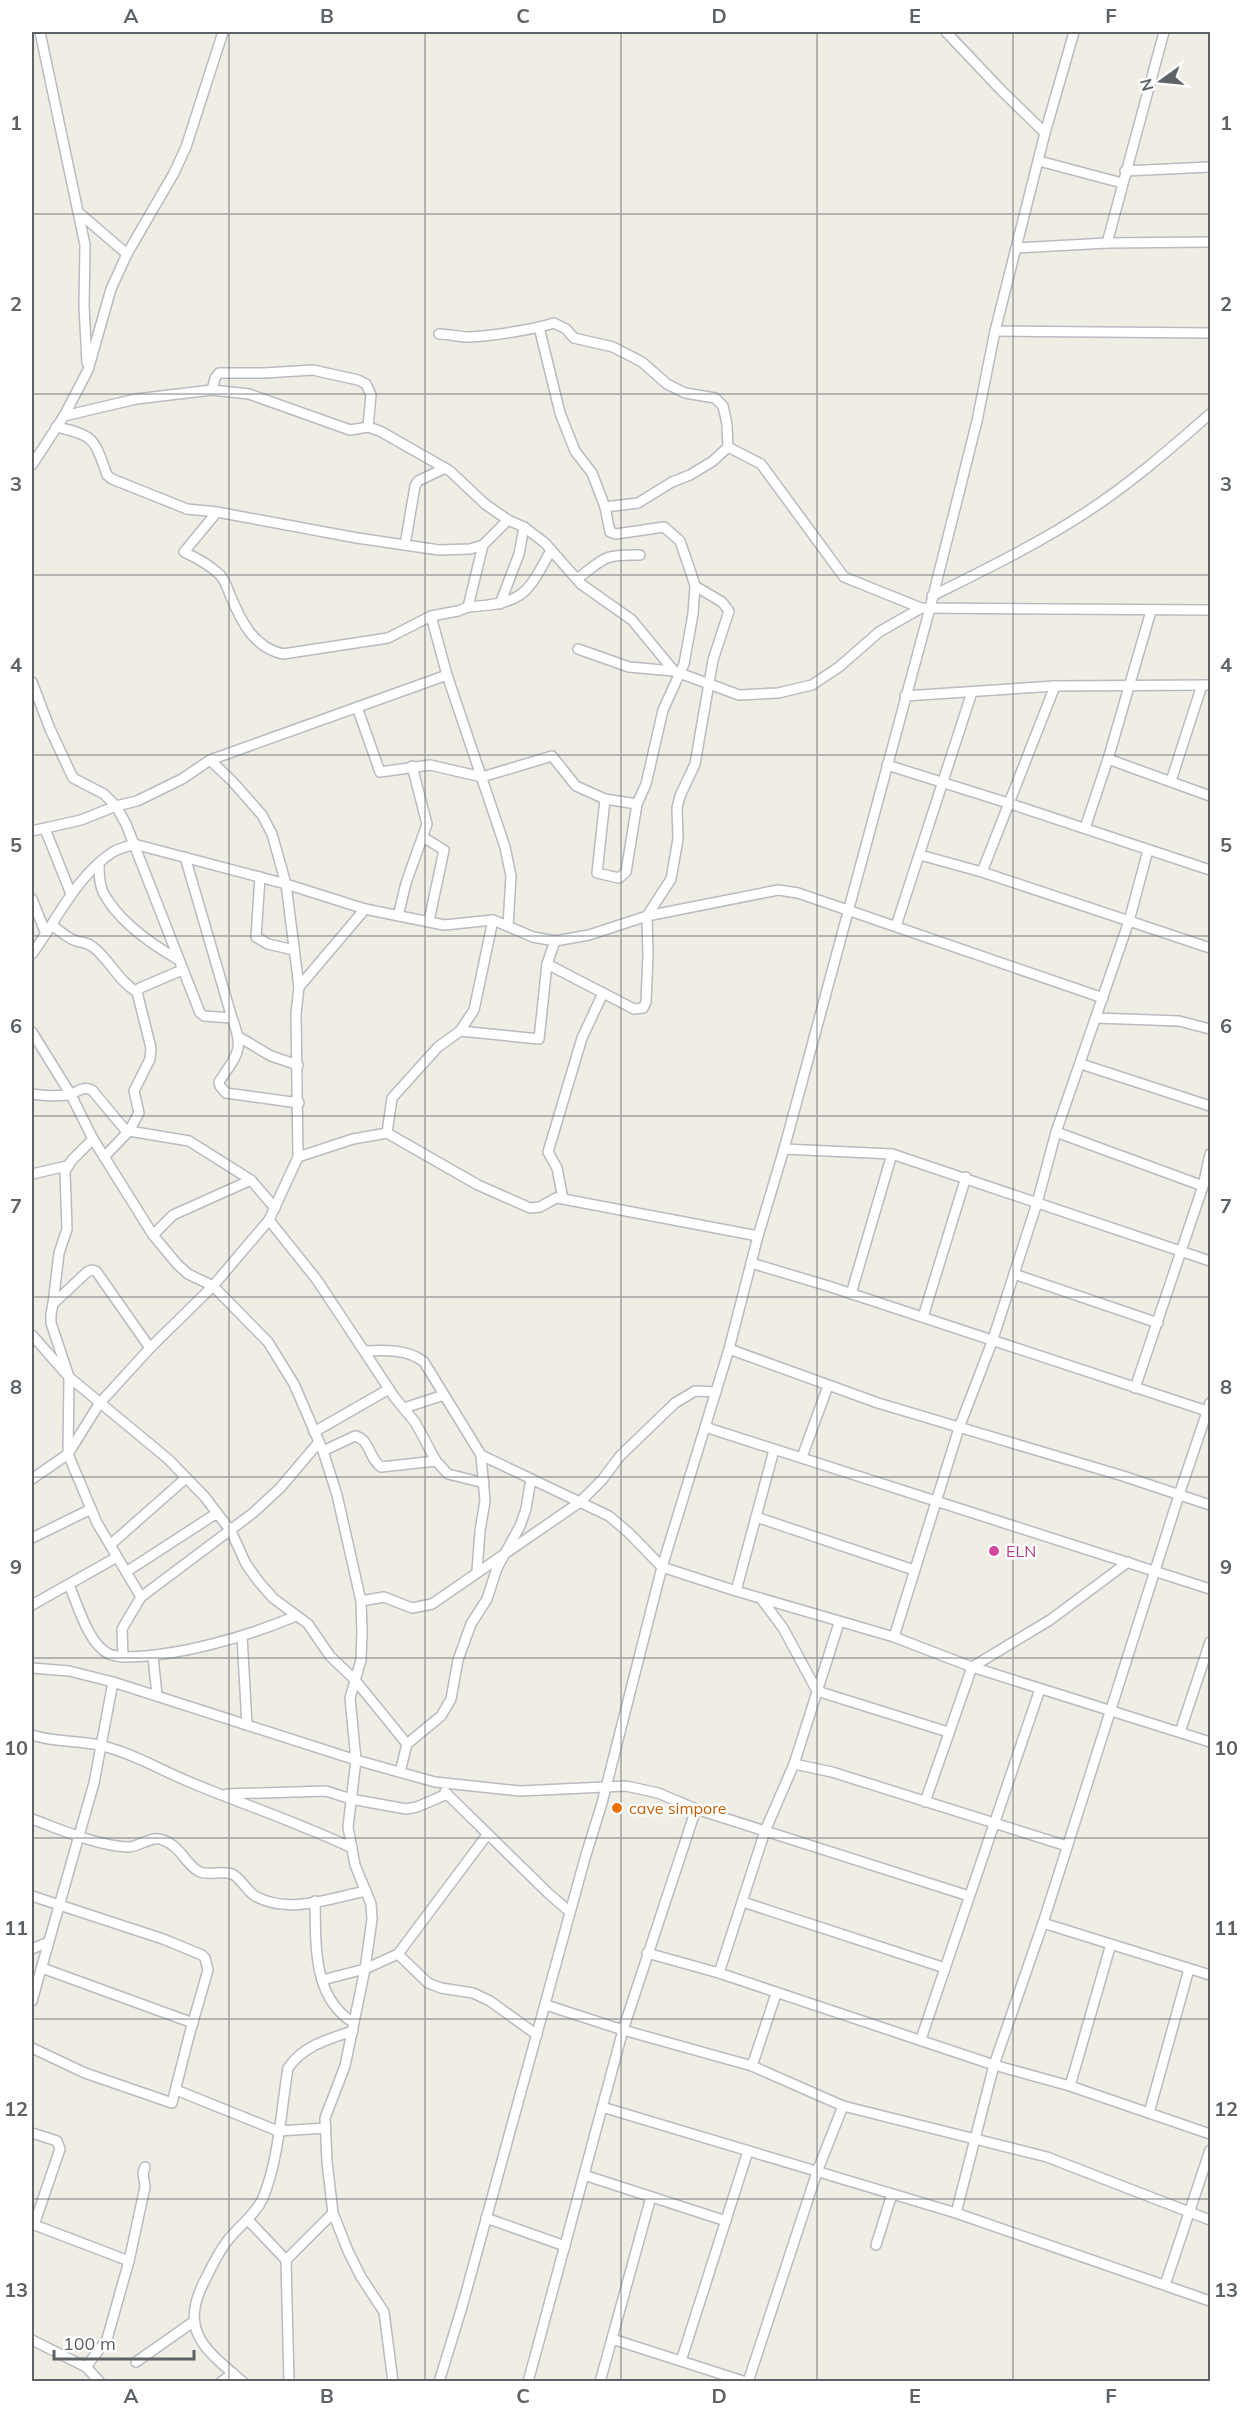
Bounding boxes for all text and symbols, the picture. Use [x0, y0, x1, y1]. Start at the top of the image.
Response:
text: A [124, 3, 139, 28]
text: B [320, 3, 334, 28]
text: C [516, 3, 530, 28]
text: D [711, 3, 727, 28]
text: E [909, 3, 921, 28]
text: F [1105, 3, 1117, 28]
north arrow [1131, 51, 1191, 111]
text: N [1135, 76, 1158, 93]
text: 1 [10, 110, 22, 135]
text: 1 [1220, 110, 1232, 135]
text: 2 [10, 291, 22, 316]
text: 2 [1220, 291, 1232, 316]
text: 3 [10, 471, 22, 496]
text: 3 [1220, 471, 1232, 496]
text: 4 [10, 652, 22, 677]
text: 4 [1220, 652, 1232, 677]
text: 5 [10, 832, 22, 857]
text: 5 [1220, 832, 1232, 857]
text: 6 [10, 1013, 22, 1038]
text: 6 [1220, 1013, 1232, 1038]
text: 7 [10, 1193, 22, 1218]
text: 7 [1220, 1193, 1232, 1218]
text: 8 [10, 1374, 22, 1399]
text: 8 [1220, 1374, 1232, 1399]
place label: ELN [1006, 1541, 1036, 1561]
marker: ELN [987, 1544, 1001, 1558]
text: 9 [10, 1554, 22, 1579]
text: 9 [1220, 1554, 1232, 1579]
text: 10 [4, 1735, 28, 1760]
text: 10 [1214, 1735, 1238, 1760]
place label: cave simpore [629, 1798, 727, 1818]
marker: cave simpore [610, 1801, 624, 1815]
text: 11 [4, 1915, 28, 1940]
text: 11 [1214, 1915, 1238, 1940]
text: 12 [4, 2096, 28, 2121]
text: 12 [1214, 2096, 1238, 2121]
text: 13 [4, 2277, 28, 2302]
text: 13 [1214, 2277, 1238, 2302]
scale bar [54, 2323, 194, 2361]
text: 100 m [63, 2332, 116, 2355]
text: A [124, 2383, 139, 2408]
text: B [320, 2383, 334, 2408]
text: C [516, 2383, 530, 2408]
text: D [711, 2383, 727, 2408]
text: E [909, 2383, 921, 2408]
text: F [1105, 2383, 1117, 2408]

